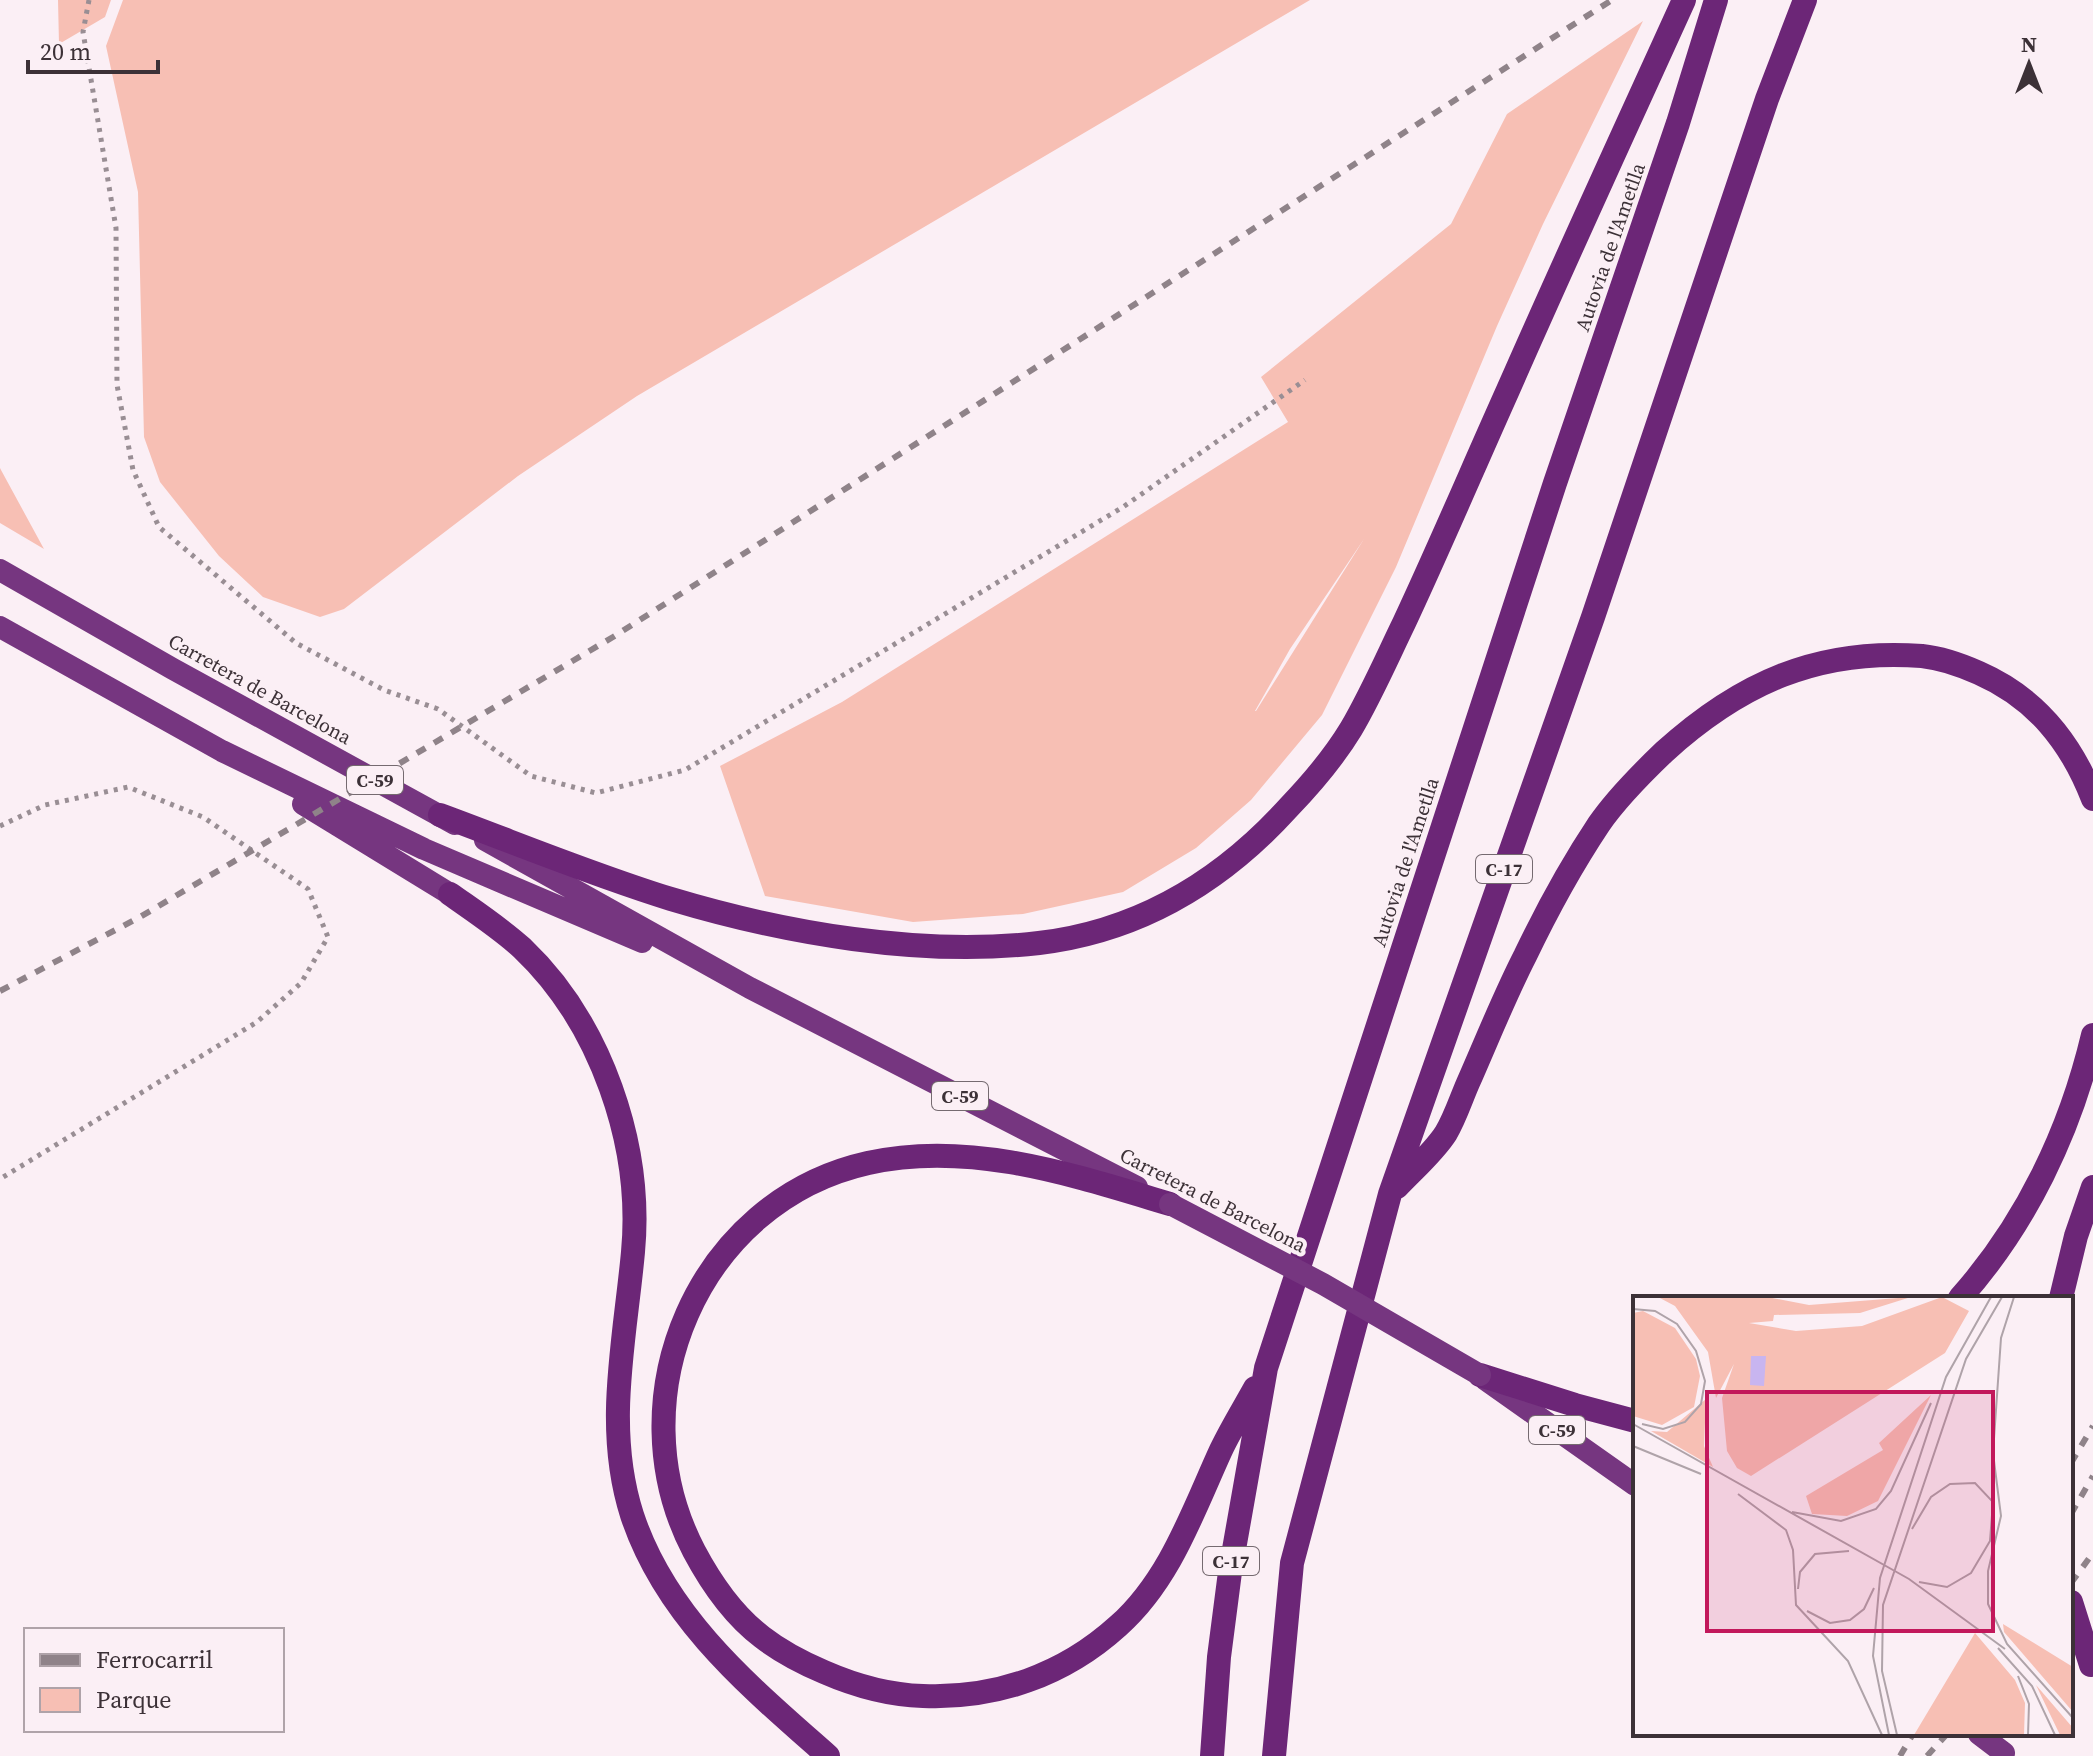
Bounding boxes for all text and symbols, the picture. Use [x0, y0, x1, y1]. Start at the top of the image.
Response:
scale bar [28, 24, 158, 74]
north arrow [1989, 24, 2069, 104]
text: N [2021, 29, 2037, 59]
text: 20 m [40, 35, 91, 68]
street label: Autovia de l'Ametlla [1568, 158, 1652, 335]
street label: Carretera de Barcelona [163, 627, 357, 751]
road number: C-59 [347, 766, 403, 794]
street label: Autovia de l'Ametlla [1364, 773, 1446, 950]
road number: C-17 [1476, 855, 1532, 883]
road number: C-59 [932, 1082, 988, 1110]
street label: Carretera de Barcelona [1115, 1141, 1312, 1259]
inset map [1633, 1296, 2073, 1736]
road number: C-59 [1529, 1416, 1585, 1444]
road number: C-17 [1203, 1547, 1259, 1575]
legend [24, 1628, 284, 1732]
text: Ferrocarril [96, 1643, 213, 1676]
text: Parque [96, 1683, 172, 1716]

